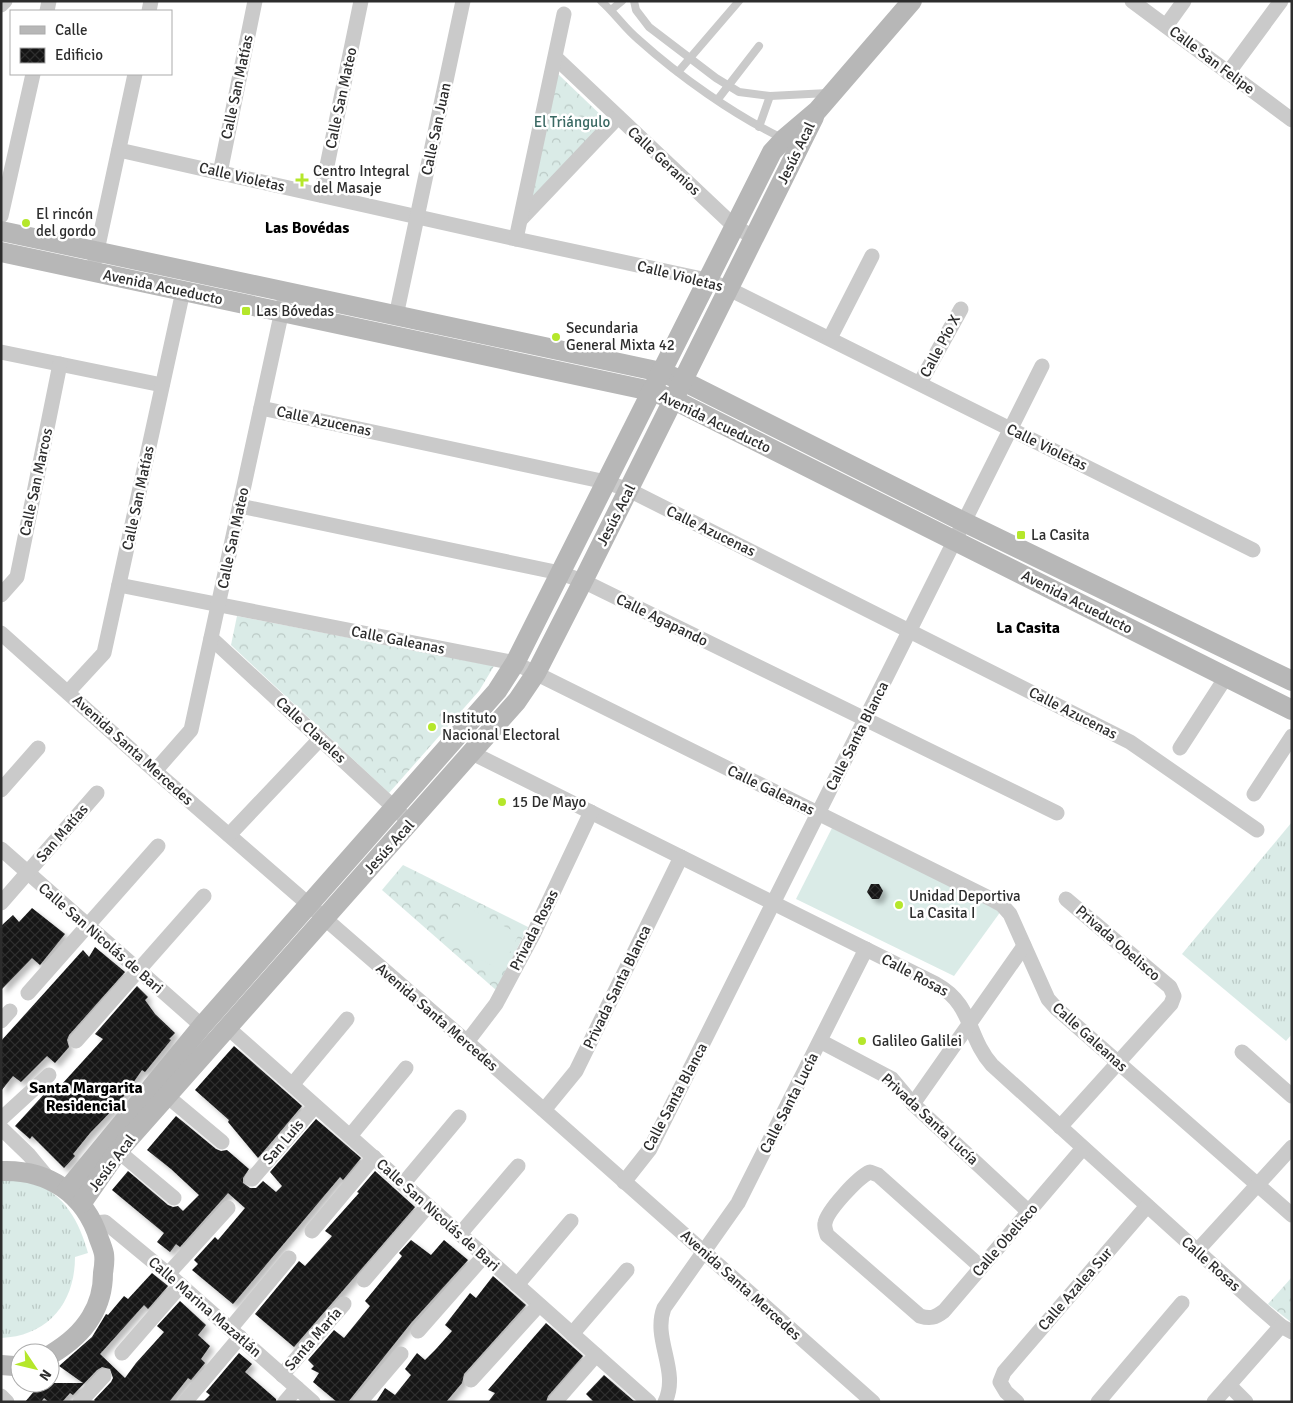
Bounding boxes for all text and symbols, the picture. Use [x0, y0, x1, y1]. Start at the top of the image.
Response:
legend [10, 10, 172, 75]
text: Calle [55, 21, 88, 39]
street label: Calle San Felipe [1166, 22, 1258, 98]
street label: Calle San Matías [217, 33, 257, 141]
street label: Calle San Mateo [321, 45, 361, 150]
text: Edificio [55, 46, 103, 64]
street label: Calle San Juan [417, 81, 455, 177]
park label: El Triángulo [534, 113, 611, 131]
street label: Jesús Acal [773, 119, 819, 187]
street label: Calle Geranios [624, 123, 704, 199]
street label: Calle Violetas [197, 158, 287, 196]
place label: Centro Integral del Masaje [313, 162, 410, 197]
marker: Centro Integral del Masaje [295, 173, 309, 187]
place label: El rincón del gordo [36, 205, 96, 240]
marker: El rincón del gordo [20, 217, 32, 229]
district label: Las Bovédas [265, 218, 349, 238]
street label: Calle Violetas [635, 257, 725, 295]
street label: Avenida Acueducto [101, 266, 225, 309]
place label: Las Bóvedas [256, 302, 335, 320]
marker: Las Bóvedas [240, 305, 252, 317]
street label: Calle Pío X [916, 311, 964, 380]
place label: Secundaria General Mixta 42 [566, 319, 675, 354]
marker: Secundaria General Mixta 42 [550, 331, 562, 343]
street label: Avenida Acueducto [656, 387, 774, 457]
street label: Calle Azucenas [275, 402, 374, 440]
street label: Calle Violetas [1004, 420, 1091, 474]
street label: Calle San Marcos [16, 426, 56, 537]
street label: Calle San Matías [118, 444, 158, 552]
street label: Jesús Acal [593, 481, 639, 549]
street label: Calle San Mateo [213, 485, 253, 590]
street label: Calle Azucenas [664, 502, 759, 560]
place label: La Casita [1031, 526, 1090, 544]
marker: La Casita [1015, 529, 1027, 541]
street label: Avenida Acueducto [1019, 566, 1136, 638]
street label: Calle Agapando [613, 590, 711, 650]
district label: La Casita [996, 618, 1060, 638]
street label: Calle Galeanas [350, 622, 447, 658]
street label: Calle Santa Blanca [822, 678, 892, 794]
street label: Calle Azucenas [1026, 683, 1121, 743]
street label: Avenida Santa Mercedes [69, 691, 197, 809]
street label: Calle Claveles [272, 693, 350, 767]
place label: Instituto Nacional Electoral [442, 709, 560, 744]
marker: Instituto Nacional Electoral [426, 721, 438, 733]
street label: Calle Galeanas [724, 761, 818, 819]
place label: 15 De Mayo [512, 793, 586, 811]
marker: 15 De Mayo [496, 796, 508, 808]
street label: San Matías [32, 800, 92, 866]
street label: Jesús Acal [360, 816, 418, 878]
street label: Calle San Nicolás de Bari [35, 879, 167, 997]
street label: Privada Rosas [506, 886, 562, 974]
place label: Unidad Deportiva La Casita I [909, 887, 1021, 922]
marker: Unidad Deportiva La Casita I [893, 899, 905, 911]
street label: Privada Obelisco [1072, 901, 1164, 985]
street label: Privada Santa Blanca [579, 922, 655, 1052]
street label: Calle Rosas [878, 950, 952, 1000]
street label: Avenida Santa Mercedes [372, 959, 502, 1075]
street label: Calle Galeanas [1049, 999, 1132, 1076]
place label: Galileo Galilei [872, 1032, 962, 1050]
marker: Galileo Galilei [856, 1035, 868, 1047]
street label: Calle Santa Blanca [639, 1040, 711, 1154]
street label: Calle Santa Lucía [756, 1050, 822, 1156]
street label: Privada Santa Lucía [878, 1069, 982, 1169]
district label: Santa Margarita Residencial [29, 1078, 143, 1116]
street label: San Luis [259, 1116, 308, 1168]
street label: Jesús Acal [85, 1131, 139, 1195]
street label: Calle San Nicolás de Bari [373, 1155, 503, 1275]
street label: Calle Obelisco [968, 1200, 1042, 1280]
street label: Avenida Santa Mercedes [677, 1226, 805, 1344]
street label: Calle Rosas [1178, 1233, 1245, 1295]
street label: Calle Azalea Sur [1034, 1243, 1116, 1334]
street label: Calle Marina Mazatlán [145, 1253, 265, 1361]
street label: Santa María [281, 1304, 345, 1374]
north arrow [10, 1343, 60, 1393]
text: N [35, 1366, 55, 1384]

